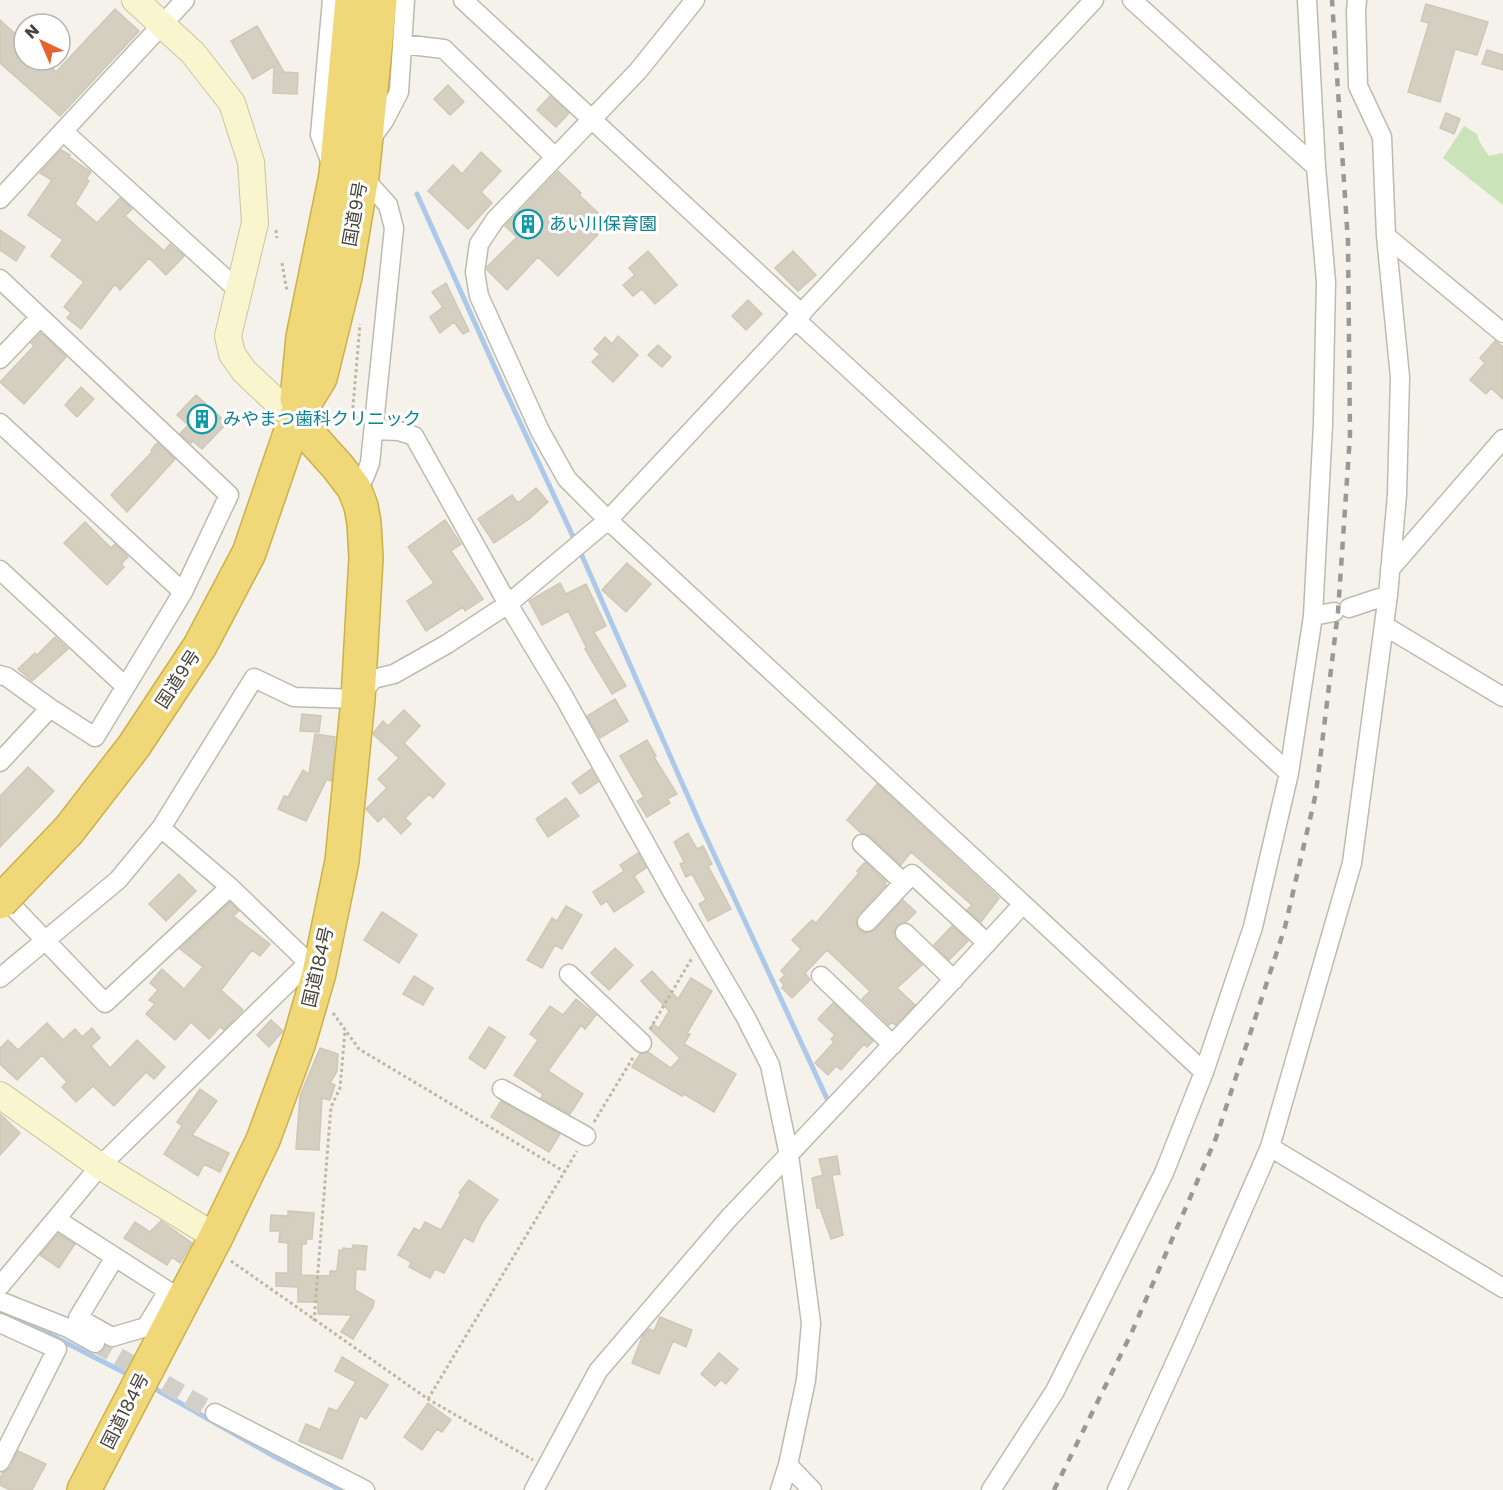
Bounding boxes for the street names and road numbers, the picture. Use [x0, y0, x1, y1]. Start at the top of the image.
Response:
street label: 国道9号 [337, 180, 372, 248]
street label: 国道9号 [149, 645, 206, 713]
street label: 国道184号 [296, 924, 339, 1010]
street label: 国道184号 [95, 1368, 154, 1453]

